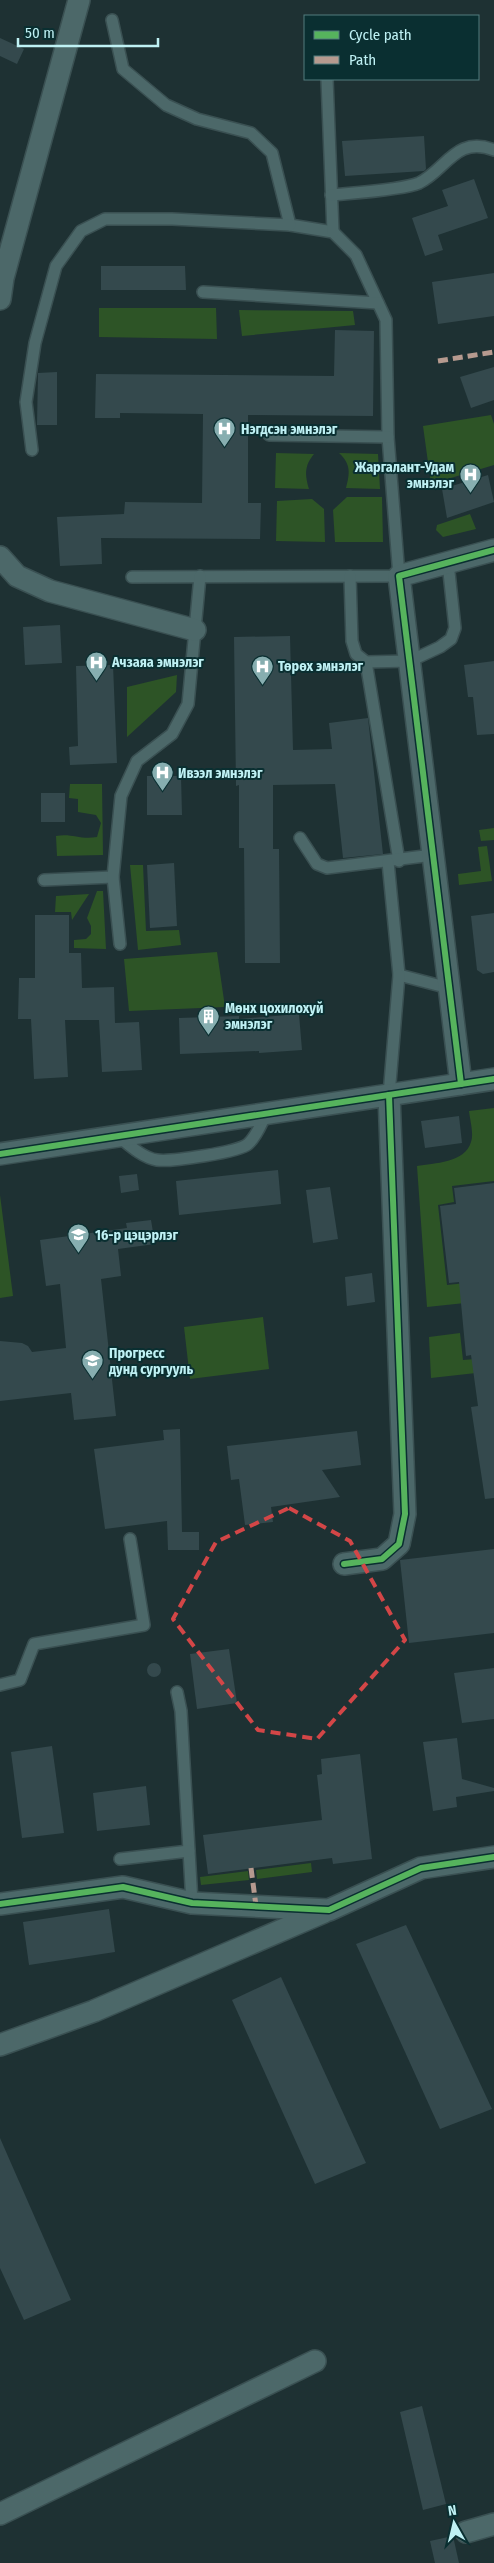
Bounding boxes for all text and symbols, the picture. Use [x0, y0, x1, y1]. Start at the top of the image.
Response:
scale bar [18, 15, 158, 47]
legend [304, 15, 479, 80]
text: 50 m [25, 24, 55, 42]
text: Cycle path [349, 26, 412, 44]
text: Path [349, 51, 376, 69]
hospital icon: Нэгдсэн эмнэлэг [213, 417, 237, 448]
place label: Нэгдсэн эмнэлэг [241, 421, 338, 438]
place label: Жаргалант-Удам эмнэлэг [354, 459, 454, 492]
hospital icon: Жаргалант-Удам эмнэлэг [458, 463, 482, 494]
hospital icon: Ачзаяа эмнэлэг [84, 650, 108, 681]
place label: Ачзаяа эмнэлэг [111, 654, 204, 671]
hospital icon: Төрөх эмнэлэг [250, 654, 274, 685]
place label: Төрөх эмнэлэг [278, 658, 364, 675]
hospital icon: Ивээл эмнэлэг [150, 761, 174, 792]
place label: Ивээл эмнэлэг [178, 765, 263, 782]
place label: Мөнх цохилохуй эмнэлэг [225, 1000, 323, 1033]
building icon: Мөнх цохилохуй эмнэлэг [197, 1004, 221, 1035]
school or university icon: 16-р цэцэрлэг [67, 1223, 91, 1254]
place label: 16-р цэцэрлэг [95, 1227, 178, 1244]
place label: Прогресс дунд сургууль [108, 1345, 193, 1378]
school or university icon: Прогресс дунд сургууль [81, 1349, 105, 1380]
north arrow [429, 2498, 479, 2548]
text: N [447, 2502, 458, 2520]

